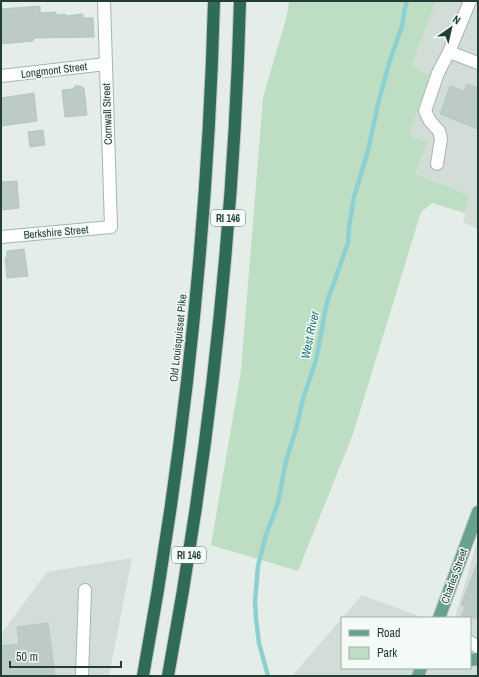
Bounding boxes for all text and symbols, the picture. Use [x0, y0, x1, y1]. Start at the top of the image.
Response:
north arrow [431, 8, 471, 48]
text: N [450, 12, 463, 27]
street label: Longmont Street [20, 59, 88, 81]
street label: Cornwall Street [99, 82, 115, 145]
road number: RI 146 [211, 210, 245, 226]
street label: Berkshire Street [23, 222, 90, 242]
street label: Old Louisquisset Pike [166, 293, 190, 383]
water label: West River [297, 309, 323, 360]
street label: Charles Street [438, 546, 471, 605]
road number: RI 146 [172, 547, 206, 563]
legend [341, 617, 471, 669]
text: Road [377, 625, 401, 641]
scale bar [10, 643, 121, 669]
text: Park [377, 645, 397, 661]
text: 50 m [16, 649, 38, 665]

